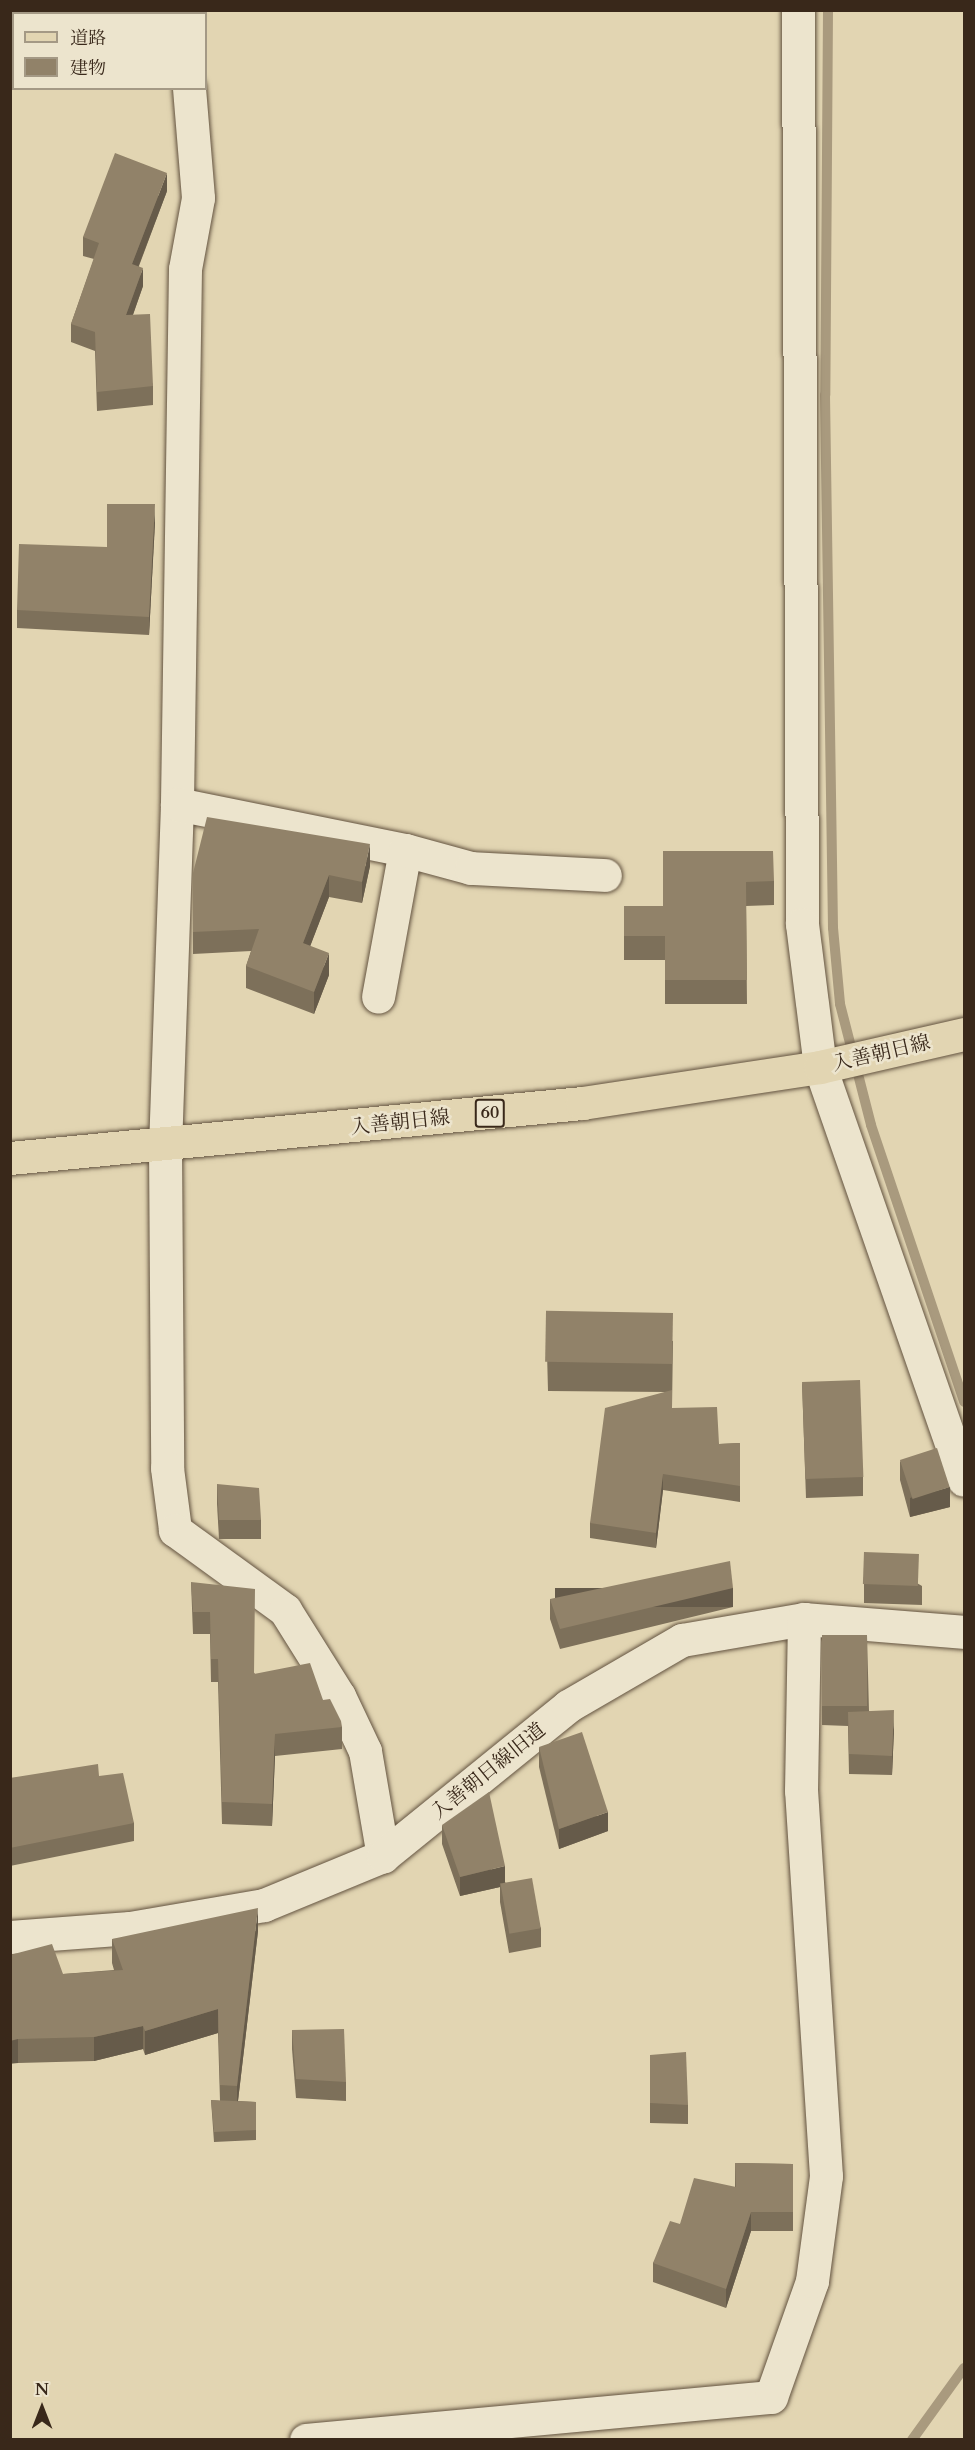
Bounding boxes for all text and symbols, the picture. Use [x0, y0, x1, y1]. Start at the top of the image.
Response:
legend [12, 12, 207, 90]
text: 道路 [70, 26, 106, 51]
text: 建物 [70, 56, 106, 81]
street label: 入善朝日線 [830, 1030, 932, 1076]
road number: 60 [474, 1098, 506, 1128]
street label: 入善朝日線 [349, 1105, 451, 1139]
street label: 入善朝日線旧道 [426, 1718, 550, 1824]
north arrow [12, 2378, 72, 2438]
text: N [35, 2379, 49, 2401]

